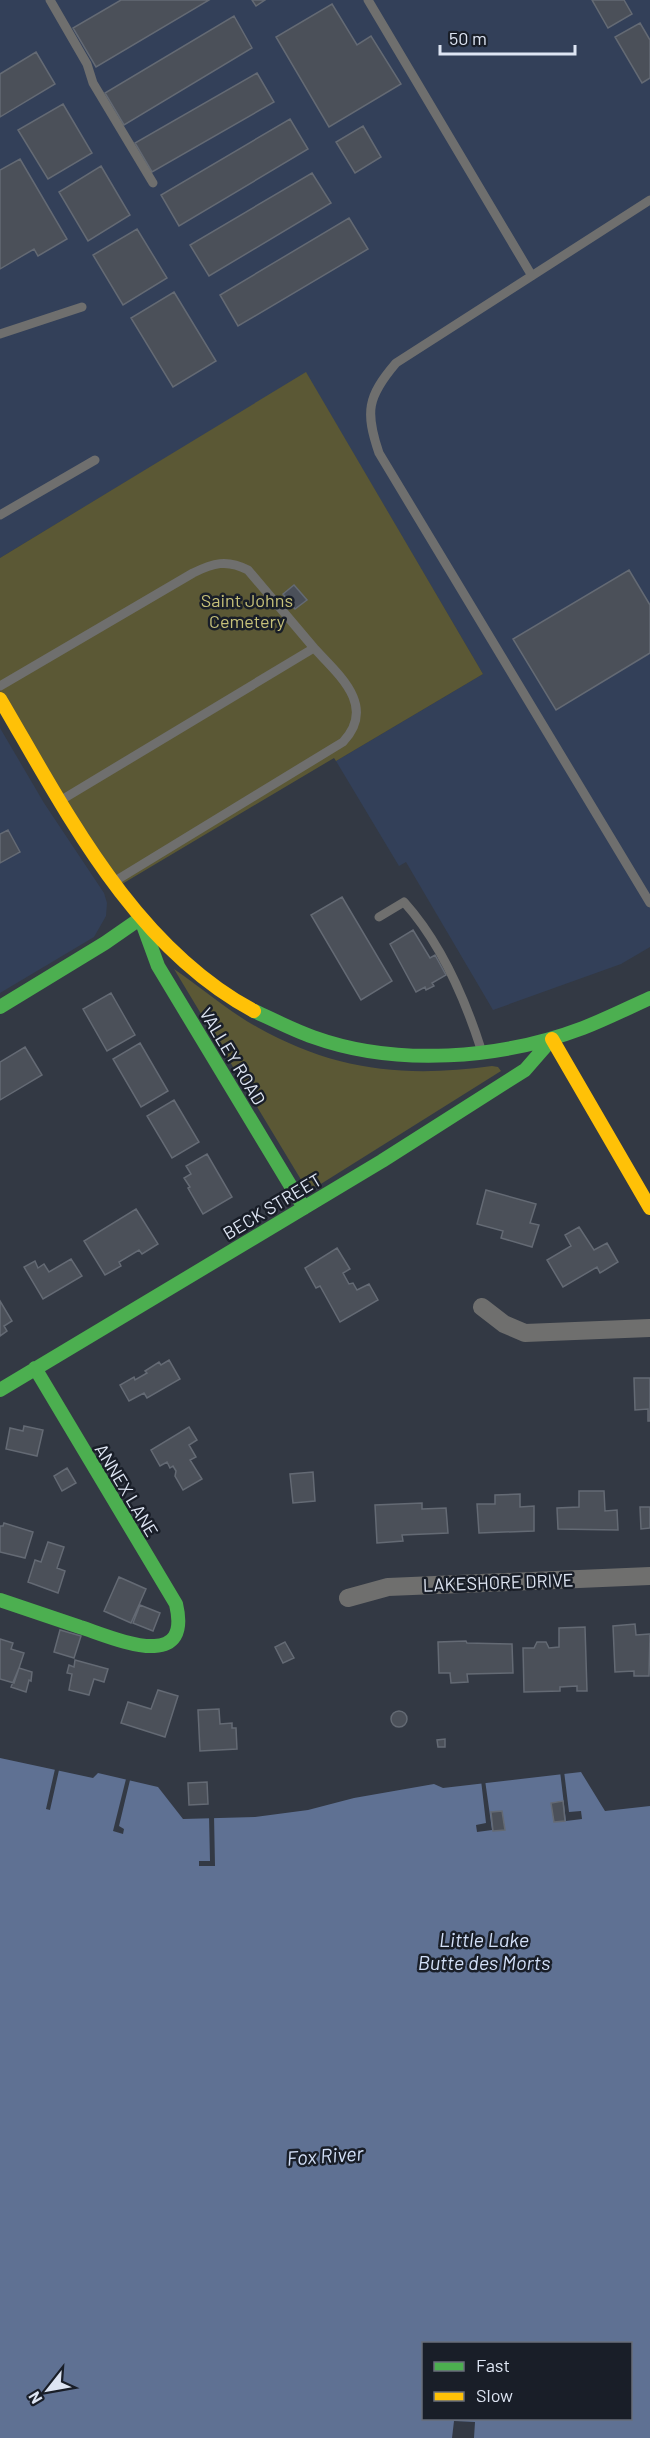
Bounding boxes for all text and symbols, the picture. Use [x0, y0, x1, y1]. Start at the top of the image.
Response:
scale bar [440, 18, 575, 56]
text: 50 m [449, 27, 487, 49]
park label: Saint Johns Cemetery [201, 589, 293, 632]
street label: VALLEY ROAD [195, 1004, 271, 1108]
street label: BECK STREET [219, 1168, 325, 1244]
street label: ANNEX LANE [91, 1440, 163, 1540]
street label: LAKESHORE DRIVE [422, 1568, 574, 1596]
water label: Little Lake Butte des Morts [418, 1927, 550, 1974]
water label: Fox River [286, 2140, 365, 2170]
legend [422, 2342, 632, 2420]
text: Fast [476, 2354, 510, 2376]
north arrow [18, 2360, 78, 2420]
text: Slow [476, 2384, 513, 2406]
text: N [24, 2389, 46, 2407]

